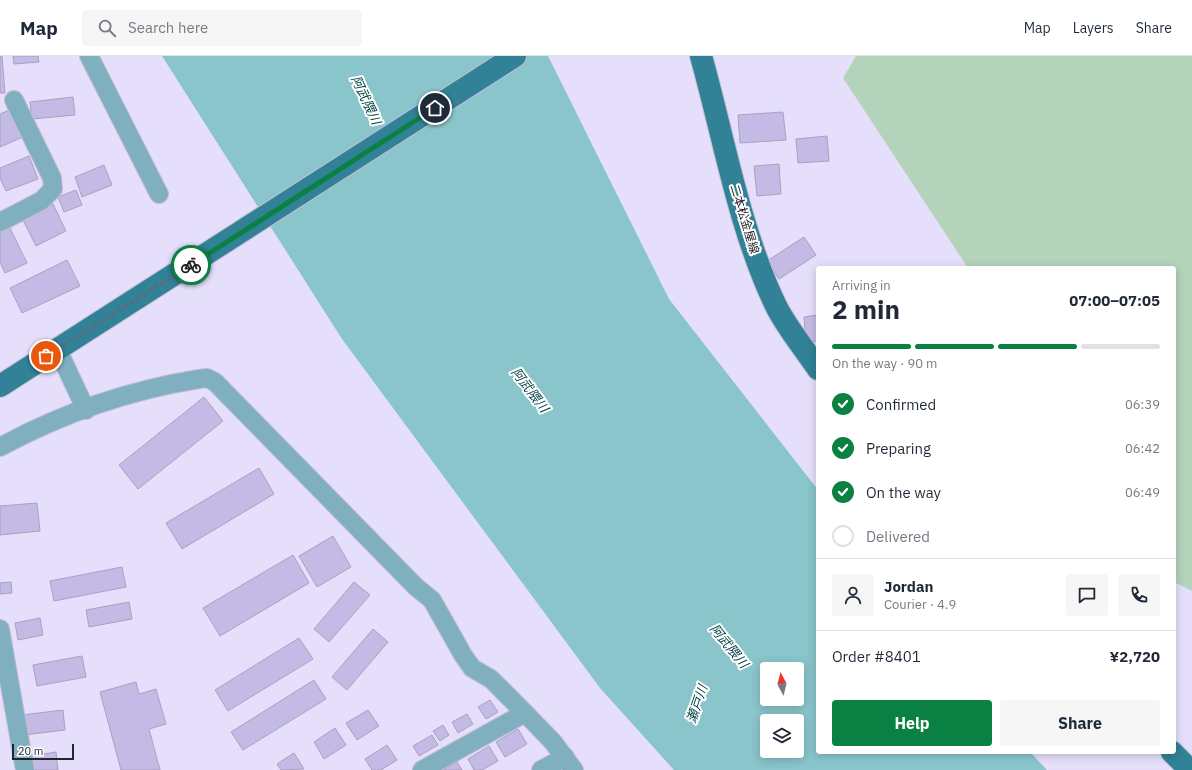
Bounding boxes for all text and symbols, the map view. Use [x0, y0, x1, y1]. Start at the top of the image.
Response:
search box [82, 10, 362, 46]
text: Map [20, 16, 58, 40]
icon: search [96, 17, 118, 39]
text: Search here [128, 18, 208, 37]
text: Map [1024, 19, 1051, 37]
text: Layers [1073, 19, 1114, 37]
text: Share [1136, 19, 1172, 37]
water label: 阿武隈川 [347, 73, 386, 129]
pin [418, 91, 452, 125]
icon: home [424, 97, 446, 119]
street label: 二本松金屋線 [727, 182, 763, 256]
courier [171, 245, 211, 285]
icon: bike [180, 254, 202, 276]
text: Arriving in [832, 277, 891, 294]
text: 07:00–07:05 [1069, 291, 1160, 310]
text: 2 min [832, 292, 900, 326]
pin [29, 339, 63, 373]
icon: bag [35, 345, 57, 367]
text: On the way · 90 m [832, 355, 937, 372]
water label: 阿武隈川 [508, 364, 554, 417]
icon: check [832, 393, 854, 415]
text: Confirmed [866, 395, 936, 414]
text: 06:39 [1125, 396, 1160, 413]
icon: check [832, 437, 854, 459]
text: Preparing [866, 439, 931, 458]
text: 06:42 [1125, 440, 1160, 457]
icon: check [832, 481, 854, 503]
text: On the way [866, 483, 941, 502]
text: 06:49 [1125, 484, 1160, 501]
text: Delivered [866, 527, 930, 546]
button: person [832, 574, 874, 616]
button: chat [1066, 574, 1108, 616]
button: phone [1118, 574, 1160, 616]
text: Jordan [884, 577, 933, 596]
text: Courier · 4.9 [884, 596, 956, 613]
water label: 阿武隈川 [706, 620, 753, 673]
text: Order #8401 [832, 647, 921, 666]
text: ¥2,720 [1110, 647, 1160, 666]
north arrow [760, 662, 804, 706]
map controls [760, 662, 804, 758]
water label: 瀬戸川 [683, 681, 712, 725]
button: Help [832, 700, 992, 746]
button: Share [1000, 700, 1160, 746]
button: layers [760, 714, 804, 758]
scale bar [12, 742, 74, 761]
text: 20 m [18, 744, 43, 758]

